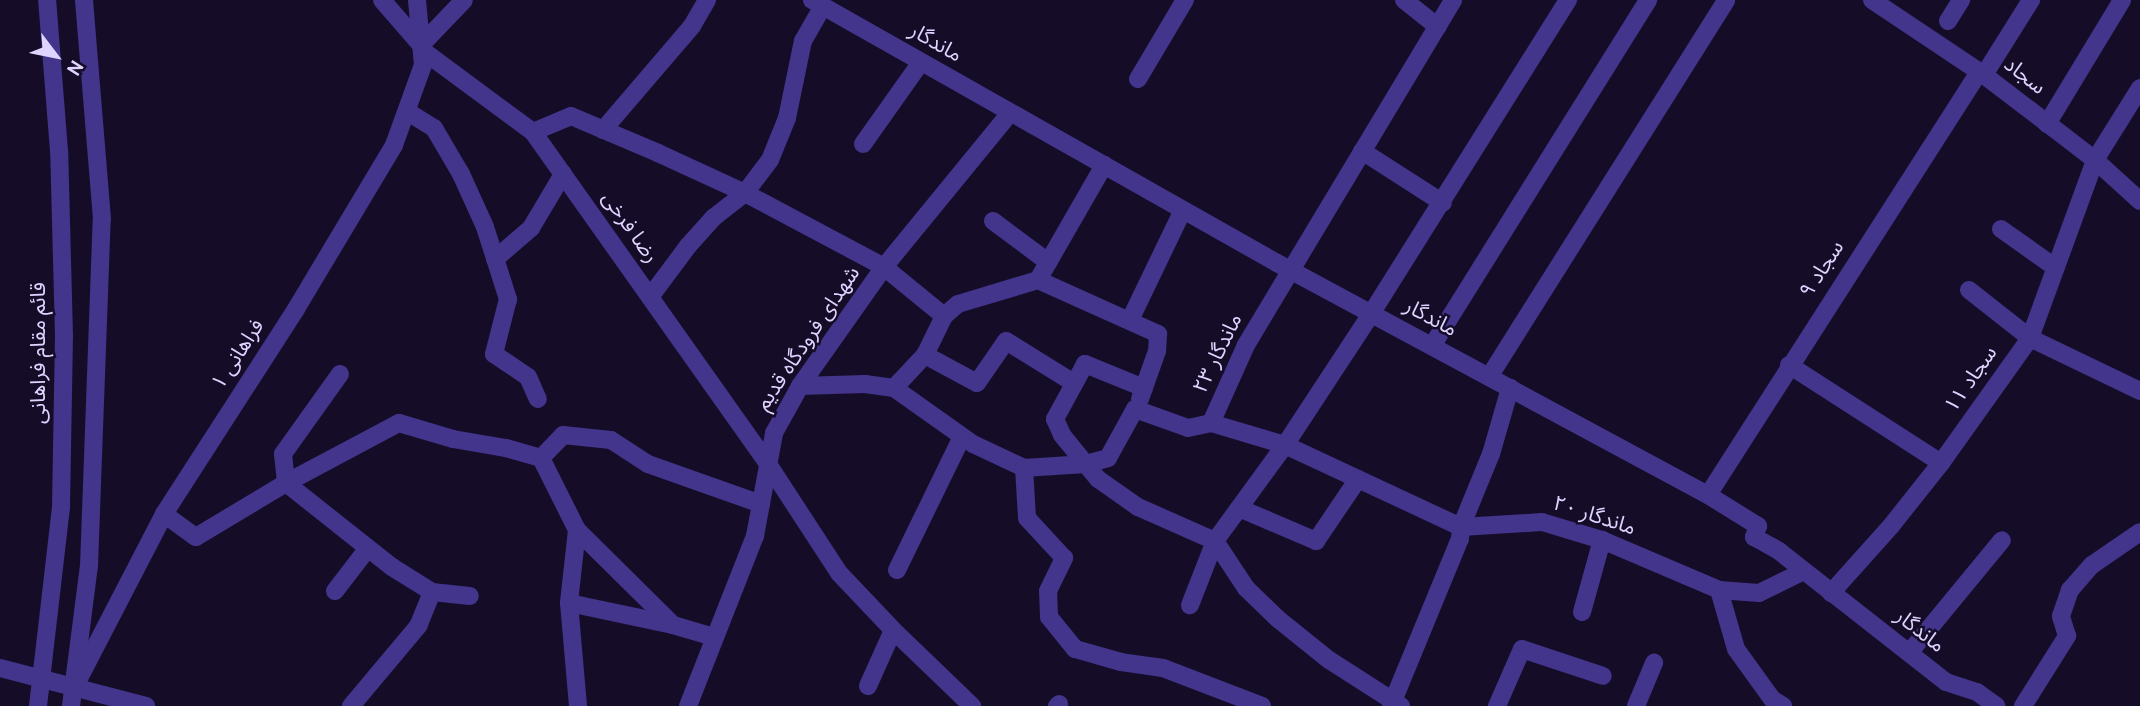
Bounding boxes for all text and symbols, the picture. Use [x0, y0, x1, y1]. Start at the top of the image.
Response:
street label: ماندگار [904, 19, 966, 69]
north arrow [21, 21, 91, 91]
street label: سجاد [1998, 53, 2050, 101]
text: N [60, 55, 88, 79]
street label: رضا فرخی [595, 187, 663, 269]
street label: سجاد ۹ [1795, 237, 1851, 303]
street label: شهدای فرودگاه قدیم [752, 262, 866, 416]
street label: قائم مقام فراهانی [27, 282, 53, 424]
street label: ماندگار [1399, 295, 1461, 343]
street label: ماندگار ۲۳ [1189, 310, 1249, 398]
street label: فراهانی ۱ [207, 315, 271, 395]
street label: سجاد ۱۱ [1940, 342, 2004, 418]
street label: ماندگار ۲۰ [1550, 492, 1638, 542]
street label: ماندگار [1889, 605, 1949, 659]

